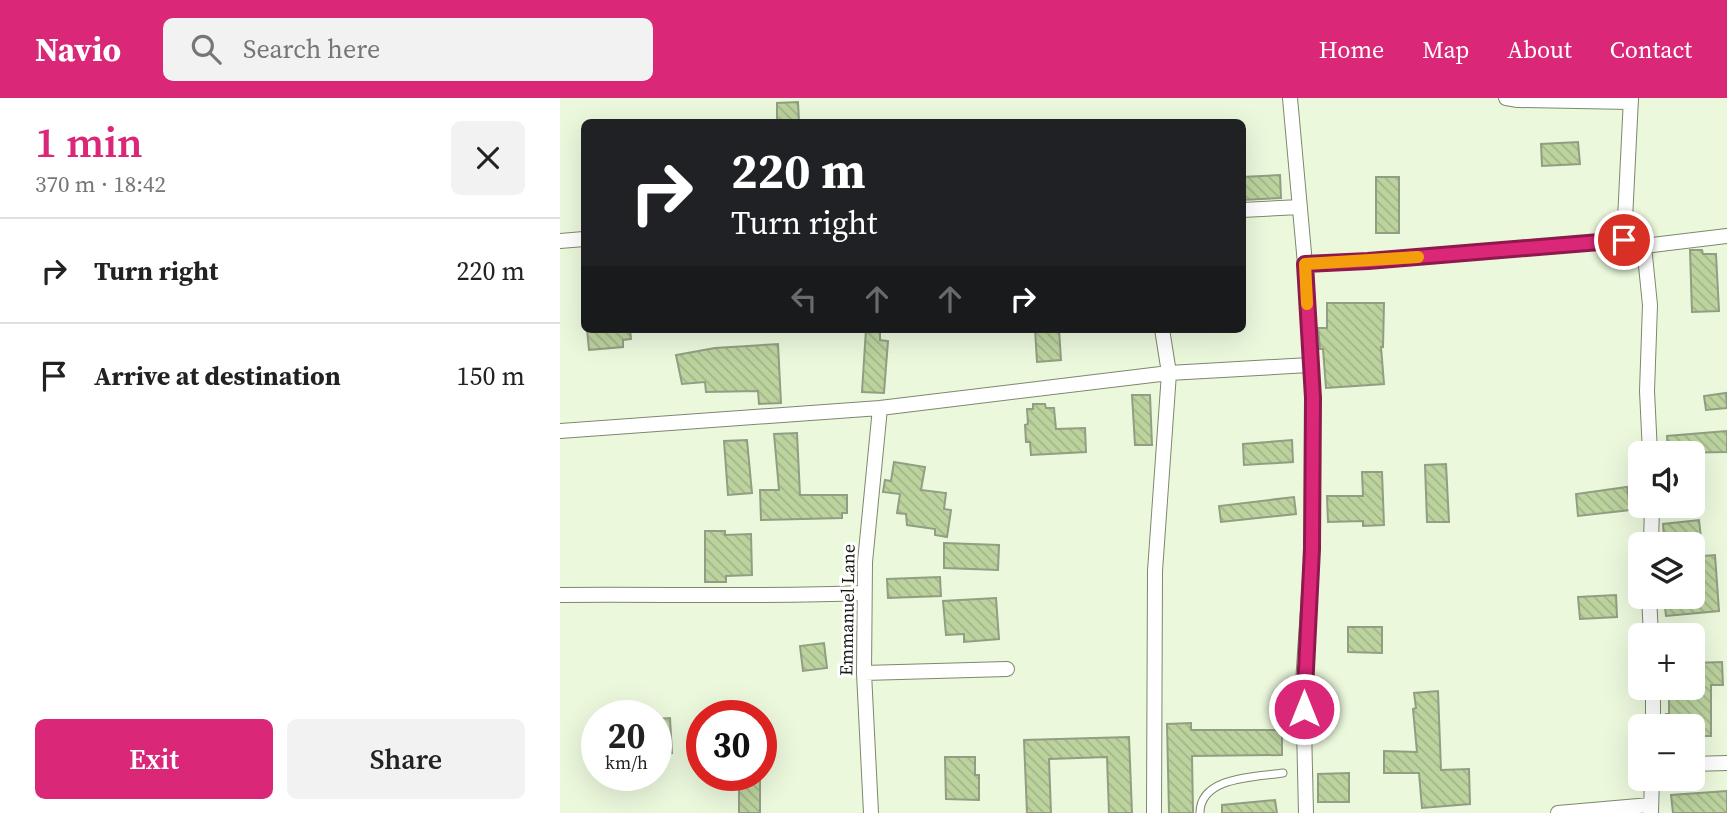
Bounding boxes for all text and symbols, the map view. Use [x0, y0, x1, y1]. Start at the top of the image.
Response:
search box [163, 18, 653, 81]
text: Navio [35, 27, 121, 72]
icon: search [187, 30, 225, 68]
text: Search here [243, 31, 380, 67]
text: Home [1319, 33, 1384, 66]
text: Map [1422, 33, 1469, 66]
text: About [1507, 33, 1572, 66]
text: Contact [1610, 33, 1692, 66]
text: 1 min [35, 113, 143, 171]
button: close [451, 121, 525, 195]
text: 220 m [731, 137, 866, 204]
icon: right [616, 147, 707, 238]
text: 370 m · 18:42 [35, 168, 166, 200]
text: Turn right [731, 201, 877, 245]
pin [1594, 210, 1654, 270]
icon: arrive [1605, 221, 1643, 259]
icon: right [35, 252, 73, 290]
text: Turn right [94, 253, 218, 289]
text: 220 m [457, 253, 525, 289]
icon: left [785, 280, 823, 318]
icon: ahead [858, 280, 896, 318]
icon: ahead [931, 280, 969, 318]
icon: right [1004, 280, 1042, 318]
icon: arrive [35, 357, 73, 395]
text: Arrive at destination [94, 358, 341, 394]
text: 150 m [457, 358, 525, 394]
map controls [1628, 441, 1705, 791]
button: sound [1628, 441, 1705, 518]
button: layers [1628, 532, 1705, 609]
street label: Emmanuel Lane [833, 544, 861, 676]
button: + [1628, 623, 1705, 700]
position arrow [1267, 672, 1341, 746]
speed limit sign: 30 [686, 700, 777, 791]
text: 20 [608, 712, 645, 760]
button: − [1628, 714, 1705, 791]
button: Exit [35, 719, 273, 799]
button: Share [287, 719, 525, 799]
text: km/h [605, 750, 648, 775]

